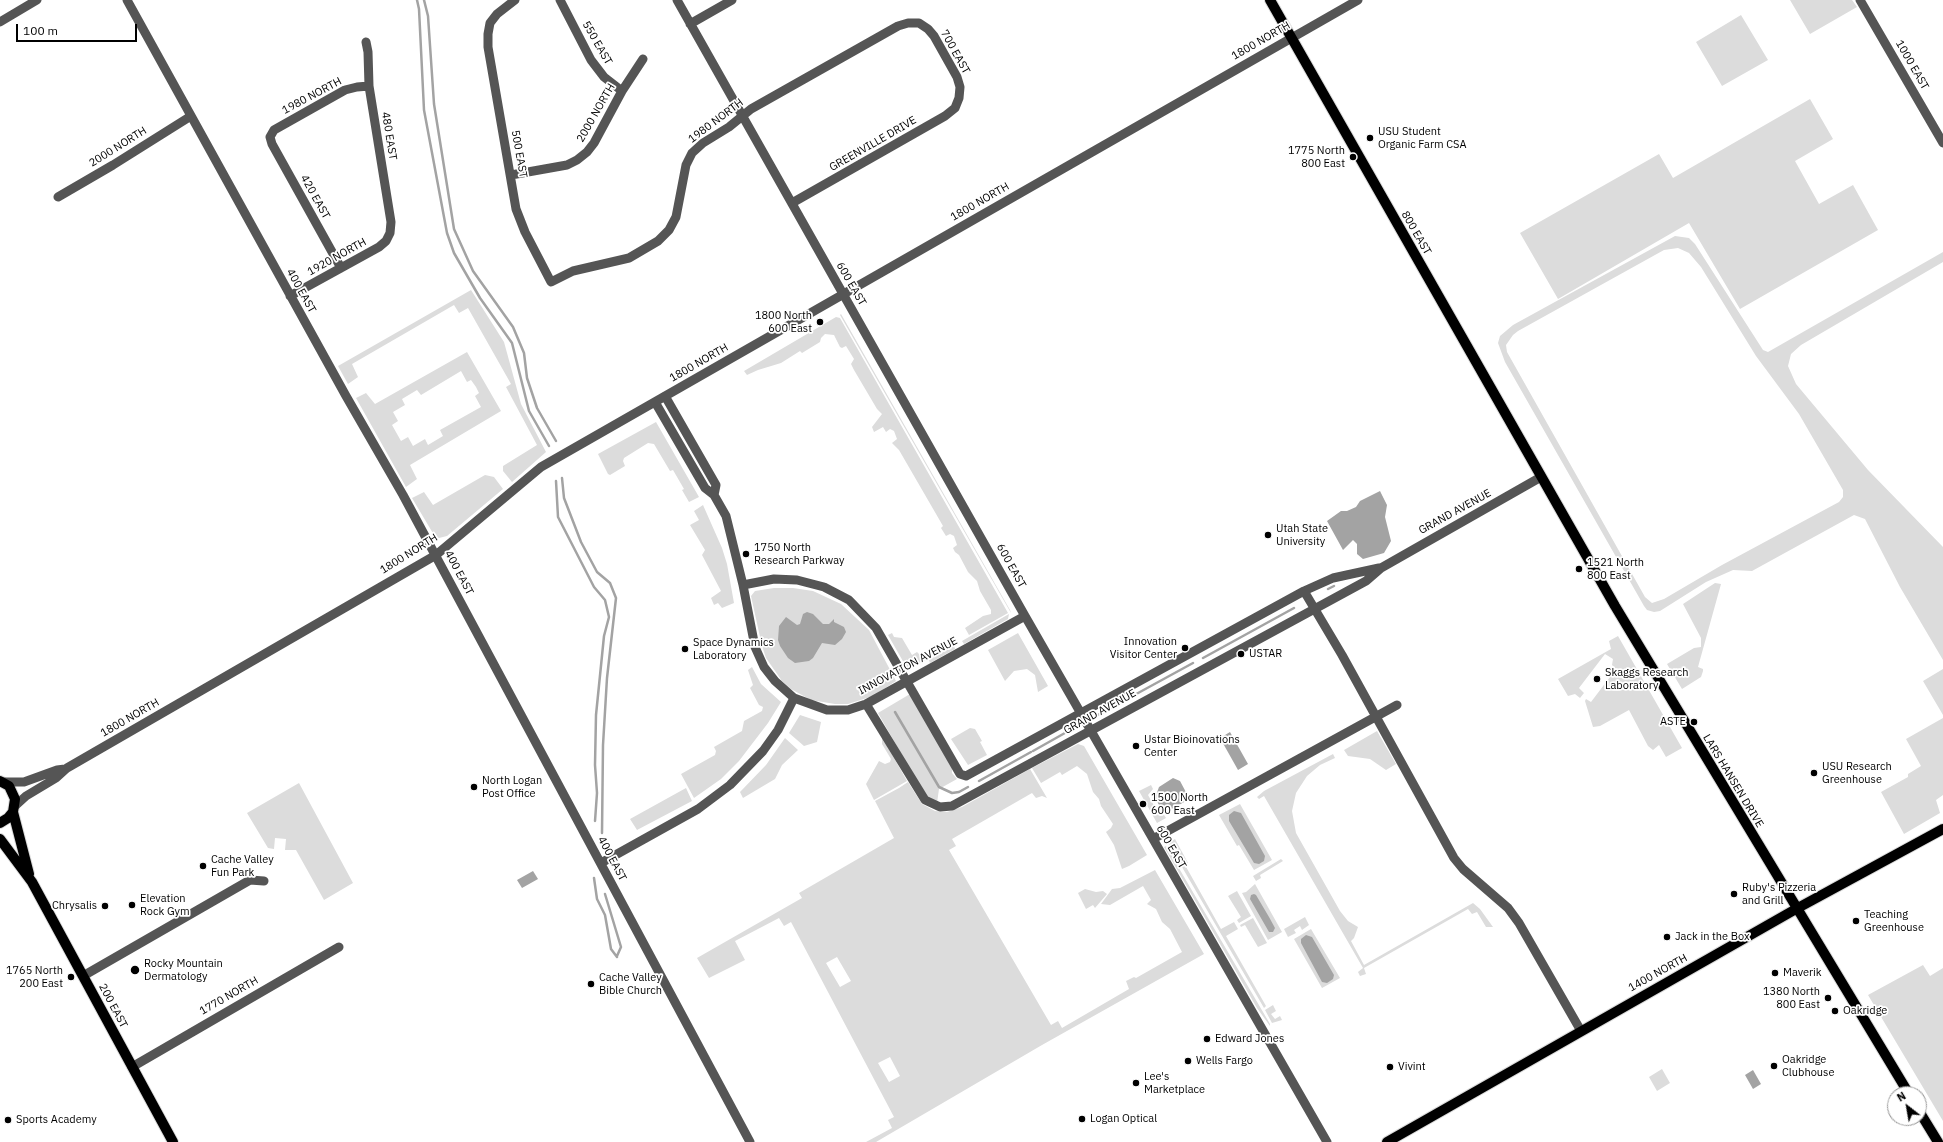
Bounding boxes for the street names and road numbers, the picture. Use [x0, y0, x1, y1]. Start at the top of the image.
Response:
street label: 550 EAST [579, 19, 615, 67]
street label: 1800 NORTH [1229, 19, 1293, 63]
street label: 700 EAST [937, 28, 973, 76]
street label: 1000 EAST [1893, 38, 1931, 92]
street label: 1980 NORTH [280, 75, 344, 117]
street label: 2000 NORTH [574, 81, 618, 145]
street label: 1980 NORTH [686, 96, 746, 146]
street label: 480 EAST [379, 111, 399, 161]
street label: GREENVILLE DRIVE [827, 114, 919, 174]
street label: 2000 NORTH [87, 124, 149, 170]
street label: 500 EAST [508, 129, 530, 179]
street label: 420 EAST [297, 173, 333, 221]
street label: 1800 NORTH [948, 180, 1012, 224]
street label: 800 EAST [1398, 209, 1434, 257]
street label: 1920 NORTH [305, 235, 369, 279]
street label: 600 EAST [833, 260, 869, 308]
street label: 400 EAST [283, 267, 319, 315]
street label: 1800 NORTH [667, 341, 731, 385]
street label: GRAND AVENUE [1416, 487, 1494, 537]
street label: 1800 NORTH [378, 531, 440, 577]
street label: 600 EAST [993, 542, 1029, 590]
street label: 400 EAST [442, 549, 476, 597]
street label: INNOVATION AVENUE [856, 634, 960, 698]
street label: GRAND AVENUE [1061, 687, 1139, 737]
street label: 1800 NORTH [98, 696, 162, 740]
street label: LARS HANSEN DRIVE [1700, 732, 1766, 830]
street label: 600 EAST [1153, 823, 1189, 871]
street label: 400 EAST [595, 835, 629, 883]
street label: 1400 NORTH [1626, 951, 1690, 995]
street label: 1770 NORTH [197, 974, 261, 1018]
street label: 200 EAST [96, 982, 130, 1030]

